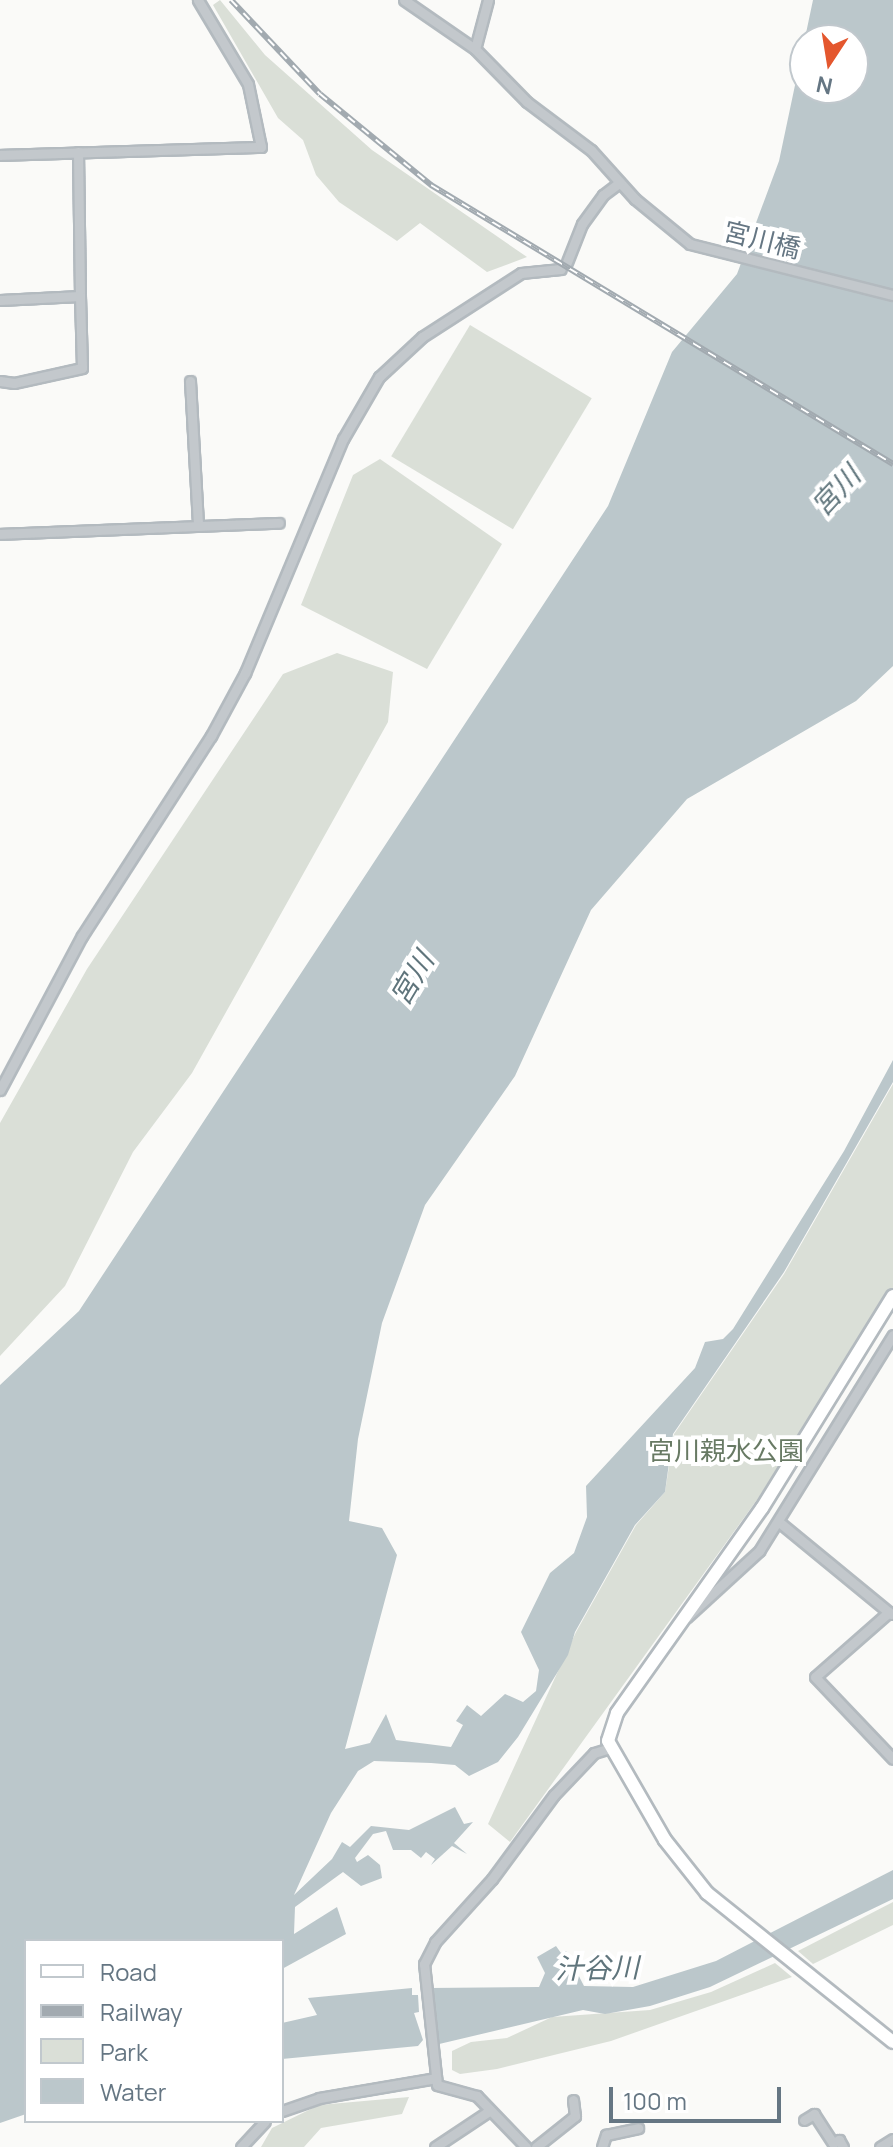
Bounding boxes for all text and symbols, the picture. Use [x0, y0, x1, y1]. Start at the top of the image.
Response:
north arrow [789, 24, 869, 104]
text: N [814, 69, 835, 102]
street label: 宮川橋 [720, 215, 804, 265]
water label: 宮川 [804, 458, 866, 522]
water label: 宮川 [382, 945, 440, 1011]
park label: 宮川親水公園 [648, 1435, 804, 1467]
legend [24, 1939, 284, 2123]
water label: 汁谷川 [555, 1949, 639, 1985]
text: Road [100, 1955, 157, 1988]
text: Railway [100, 1995, 183, 2028]
text: Park [100, 2035, 148, 2068]
scale bar [613, 2071, 785, 2121]
text: Water [100, 2075, 167, 2108]
text: 100 m [623, 2084, 687, 2117]

